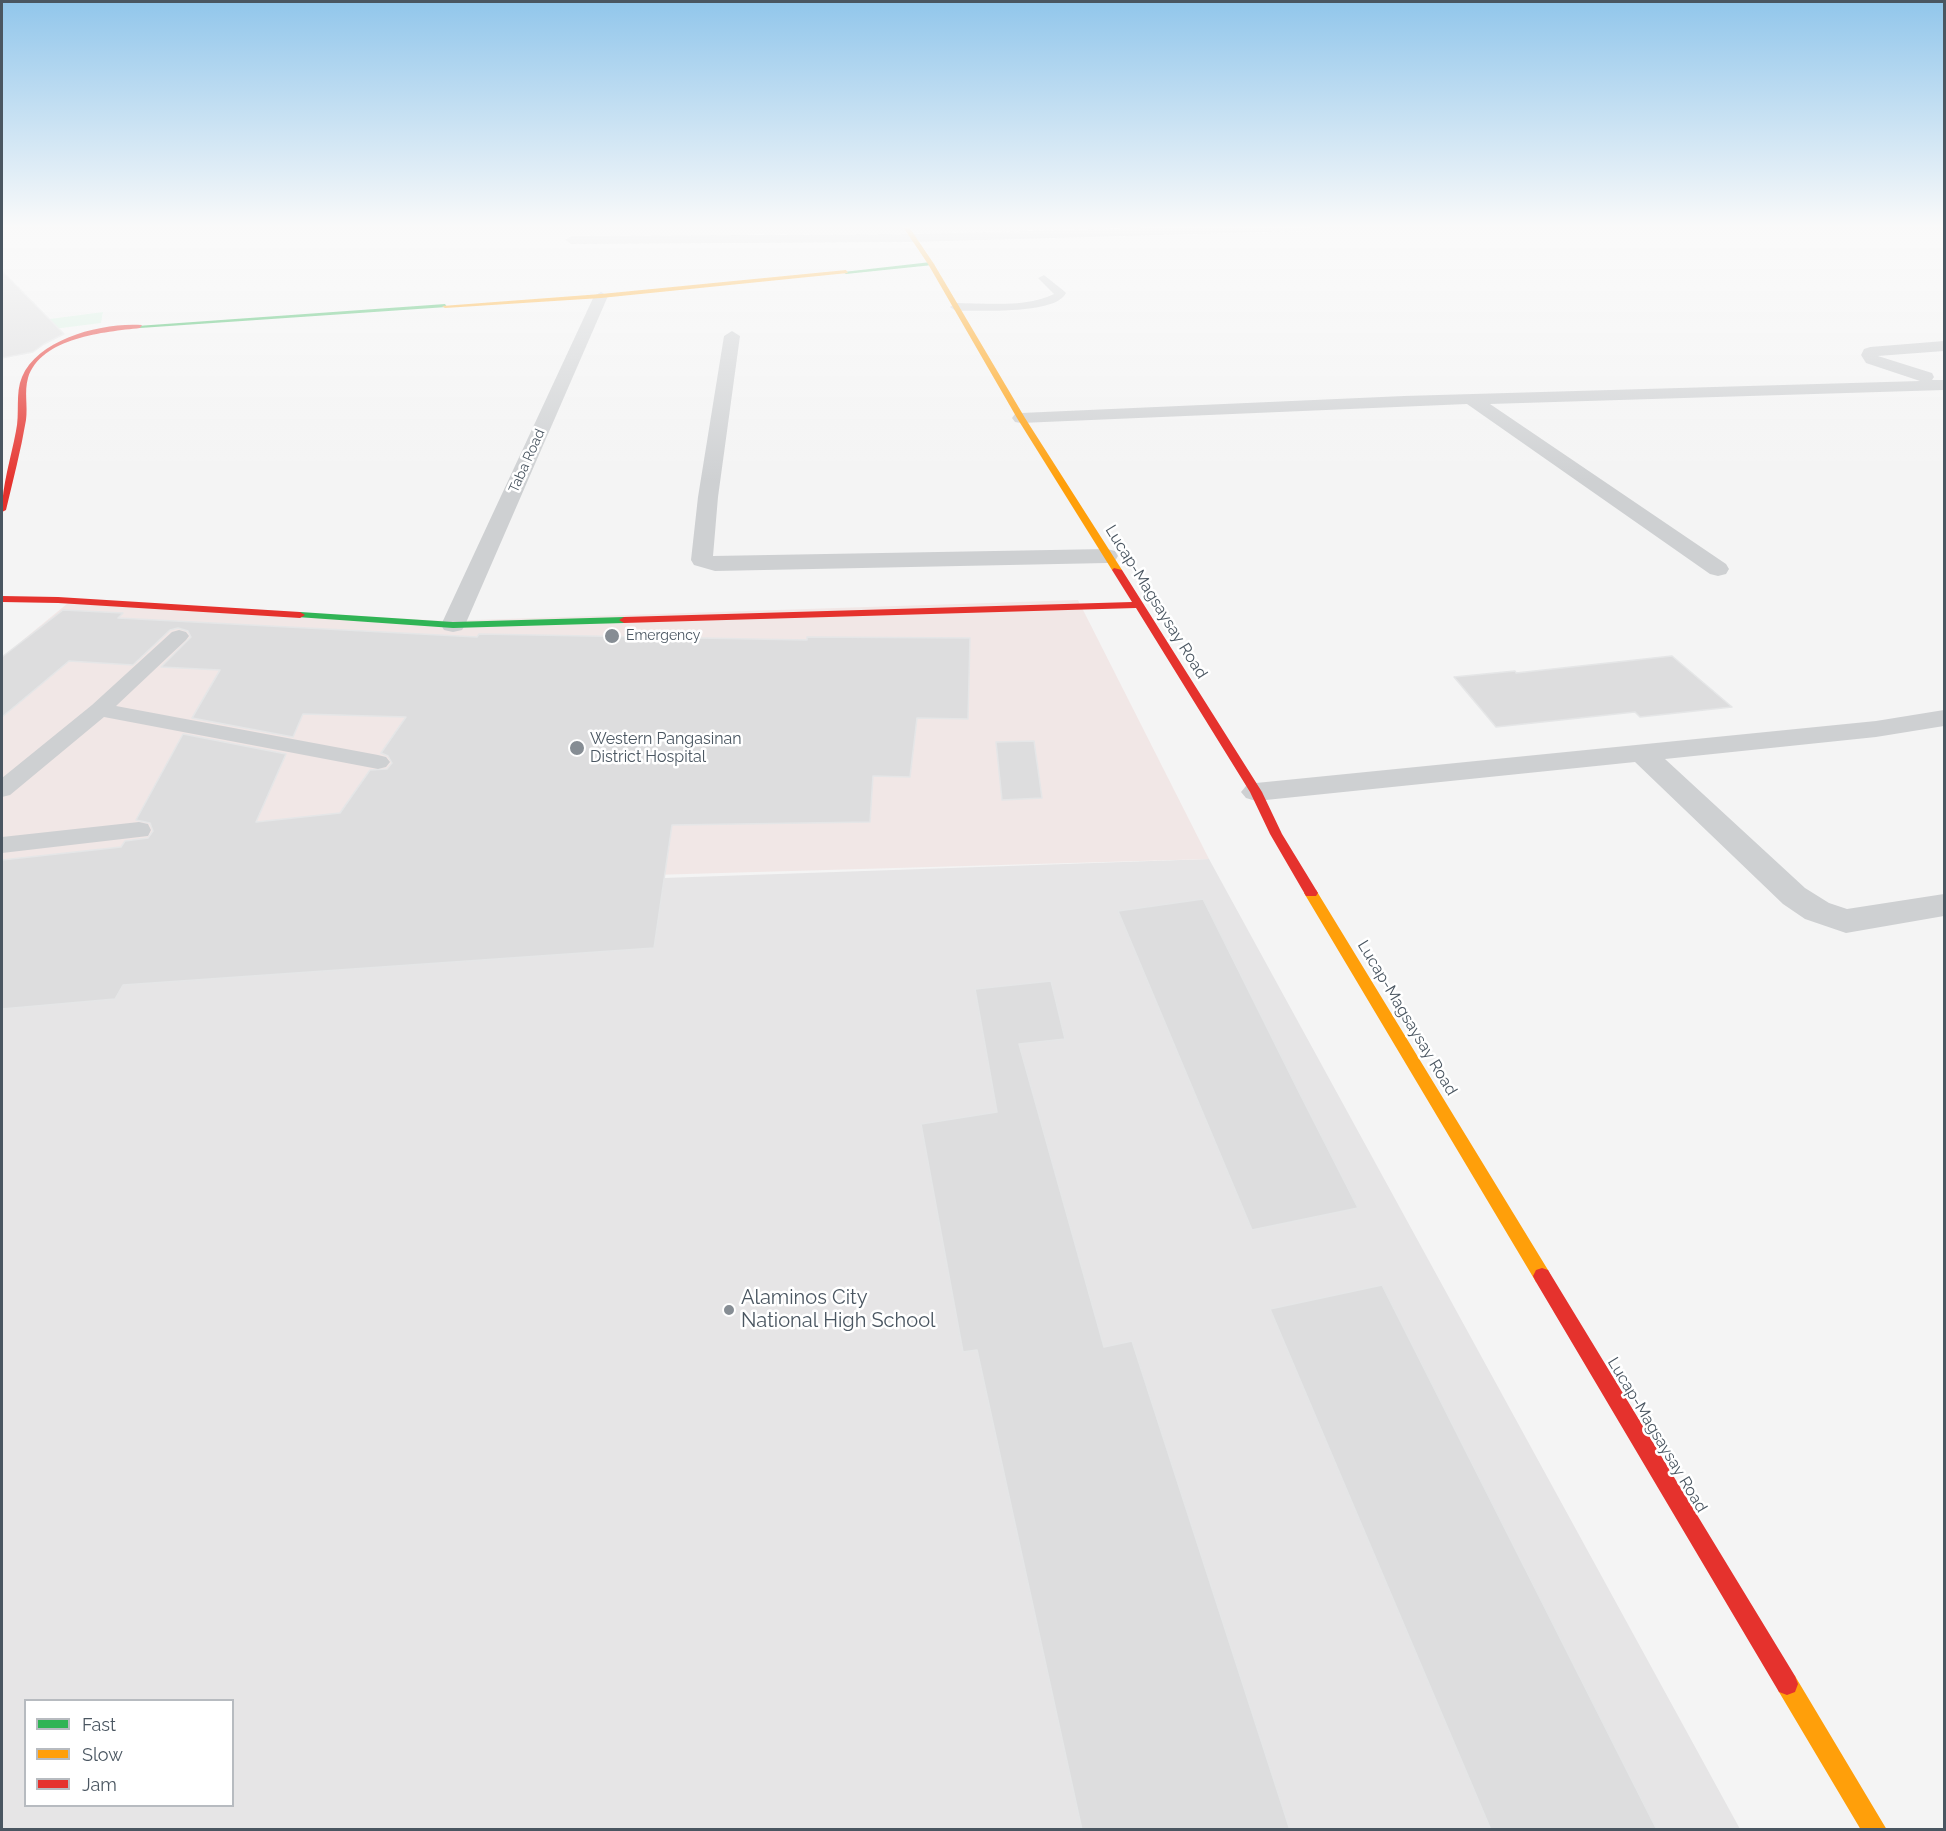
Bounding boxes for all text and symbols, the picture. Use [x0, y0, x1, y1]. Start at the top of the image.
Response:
street label: Taba Road [505, 426, 549, 496]
street label: Lucap-Magsaysay Road [1101, 522, 1211, 682]
marker: Emergency [603, 627, 621, 645]
place label: Emergency [626, 628, 700, 644]
place label: Western Pangasinan District Hospital [590, 729, 742, 767]
marker: Western Pangasinan District Hospital [568, 739, 586, 757]
street label: Lucap-Magsaysay Road [1353, 937, 1461, 1099]
place label: Alaminos City National High School [741, 1286, 935, 1333]
marker: Alaminos City National High School [722, 1303, 736, 1317]
street label: Lucap-Magsaysay Road [1603, 1354, 1711, 1516]
legend [24, 1699, 234, 1807]
text: Fast [82, 1714, 116, 1735]
text: Slow [82, 1744, 123, 1765]
text: Jam [82, 1774, 117, 1795]

